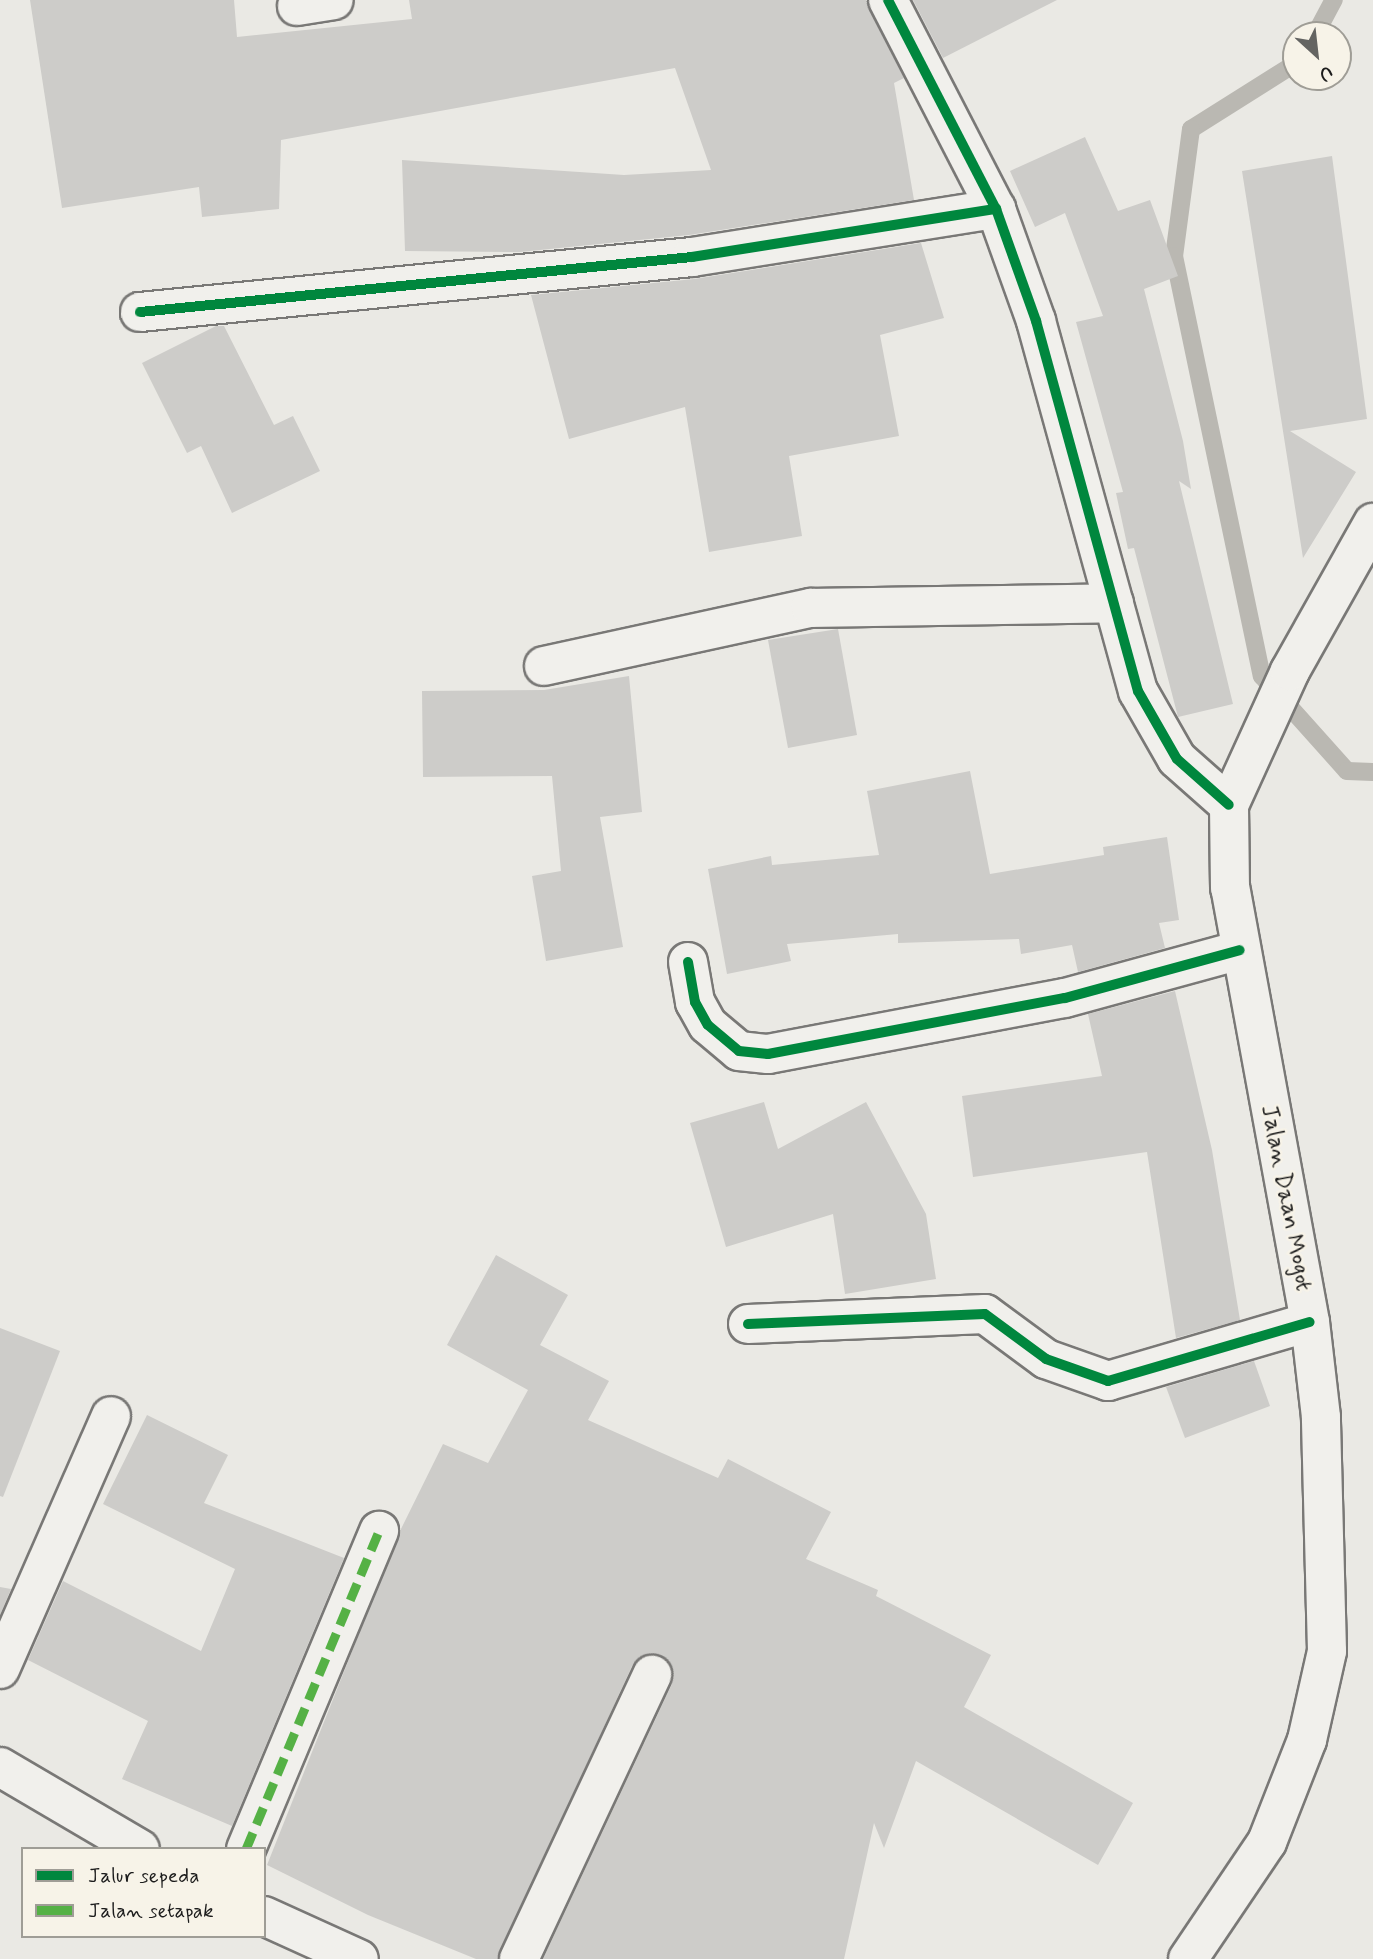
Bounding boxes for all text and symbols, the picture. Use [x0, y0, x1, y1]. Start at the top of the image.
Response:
north arrow [1282, 21, 1352, 91]
text: U [1315, 59, 1337, 87]
street label: Jalan Daan Mogot [1254, 1101, 1318, 1295]
legend [21, 1847, 266, 1938]
text: Jalur sepeda [88, 1862, 199, 1890]
text: Jalan setapak [88, 1897, 214, 1925]

